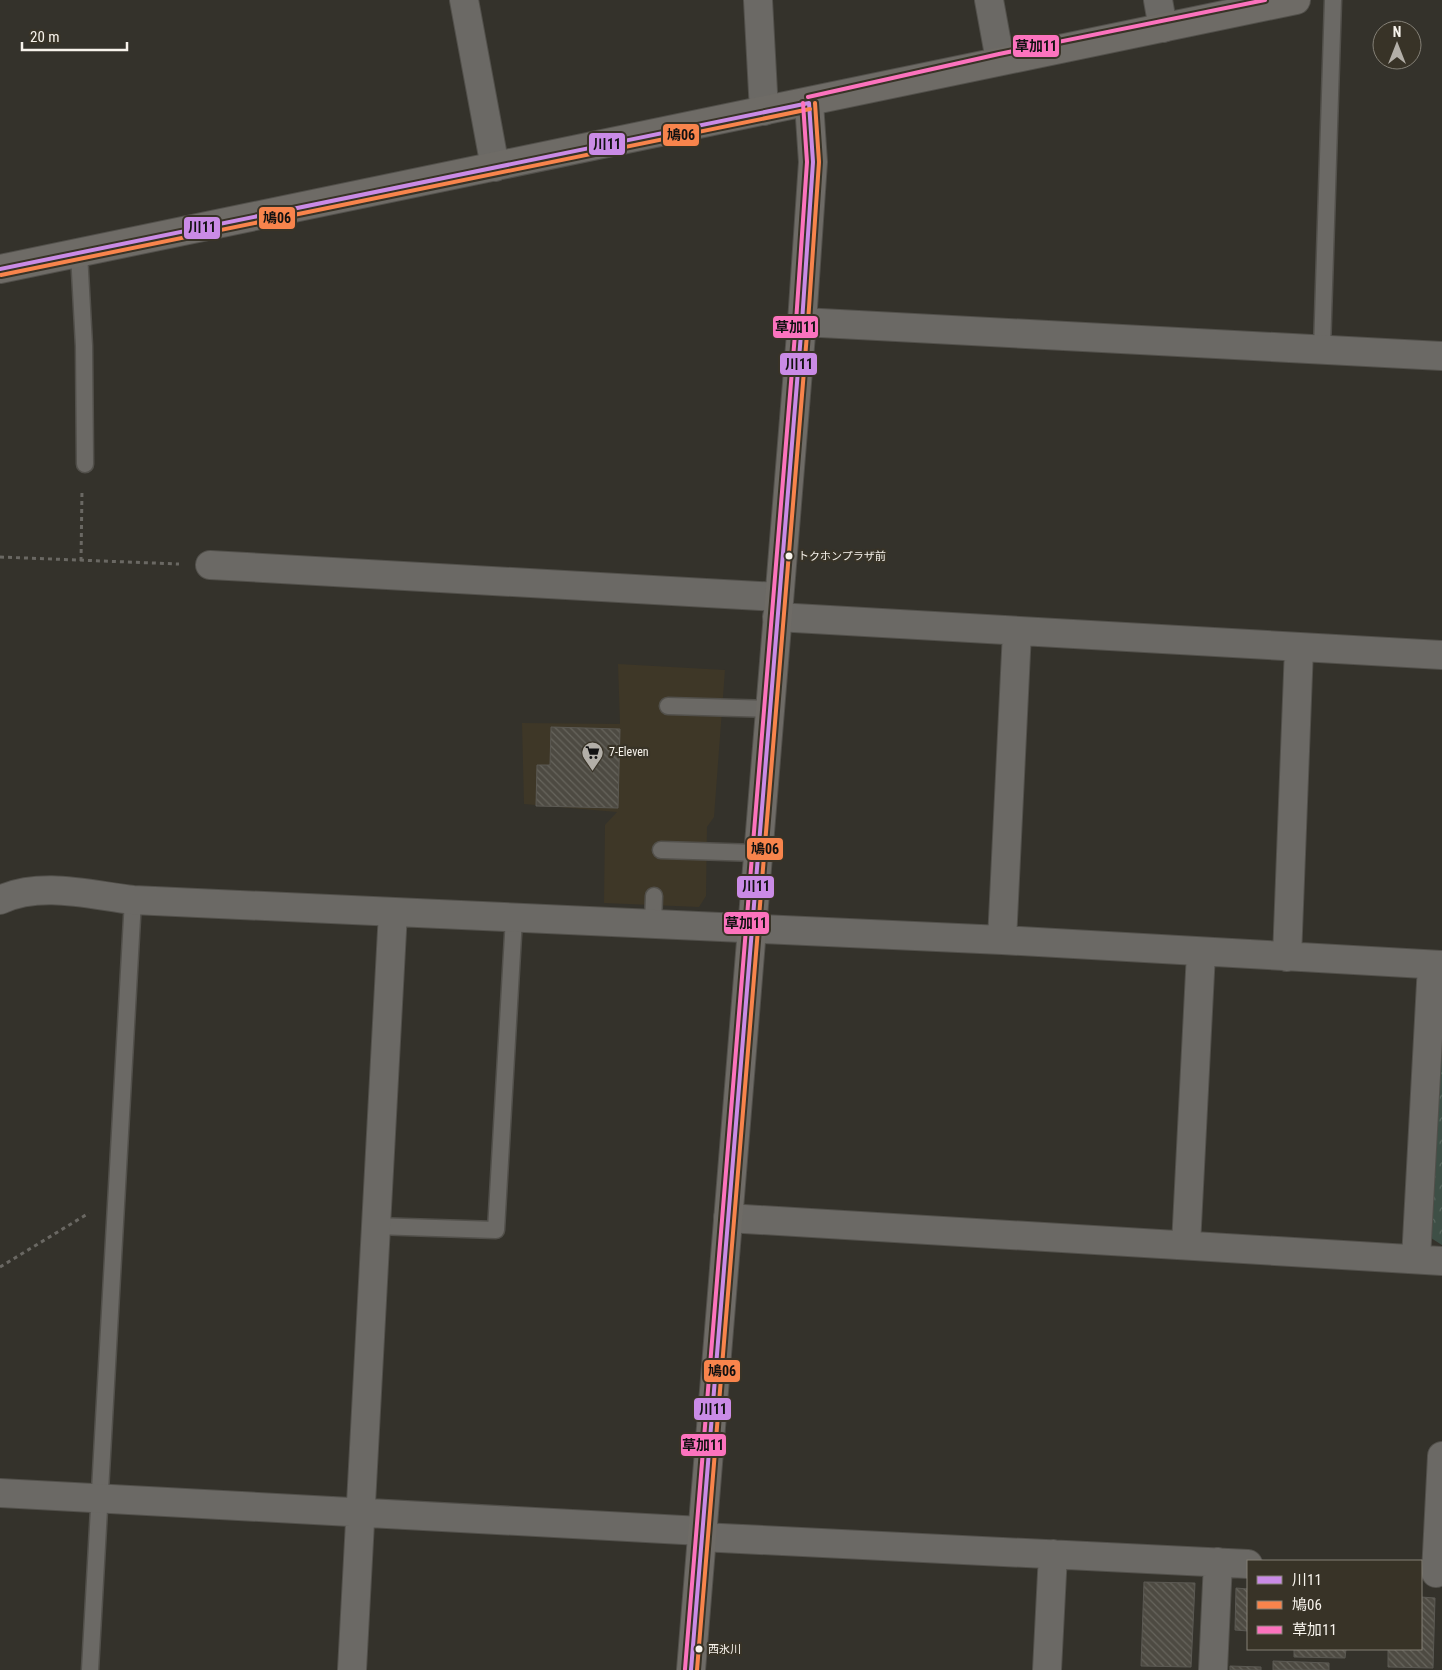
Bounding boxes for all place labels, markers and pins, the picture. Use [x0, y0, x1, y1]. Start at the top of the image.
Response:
place label: トクホンプラザ前 [798, 550, 886, 563]
marker: トクホンプラザ前 [784, 551, 794, 561]
supermarket icon: 7-Eleven [581, 740, 605, 771]
place label: 7-Eleven [609, 745, 649, 759]
place label: 西氷川 [708, 1643, 741, 1656]
marker: 西氷川 [694, 1644, 704, 1654]

